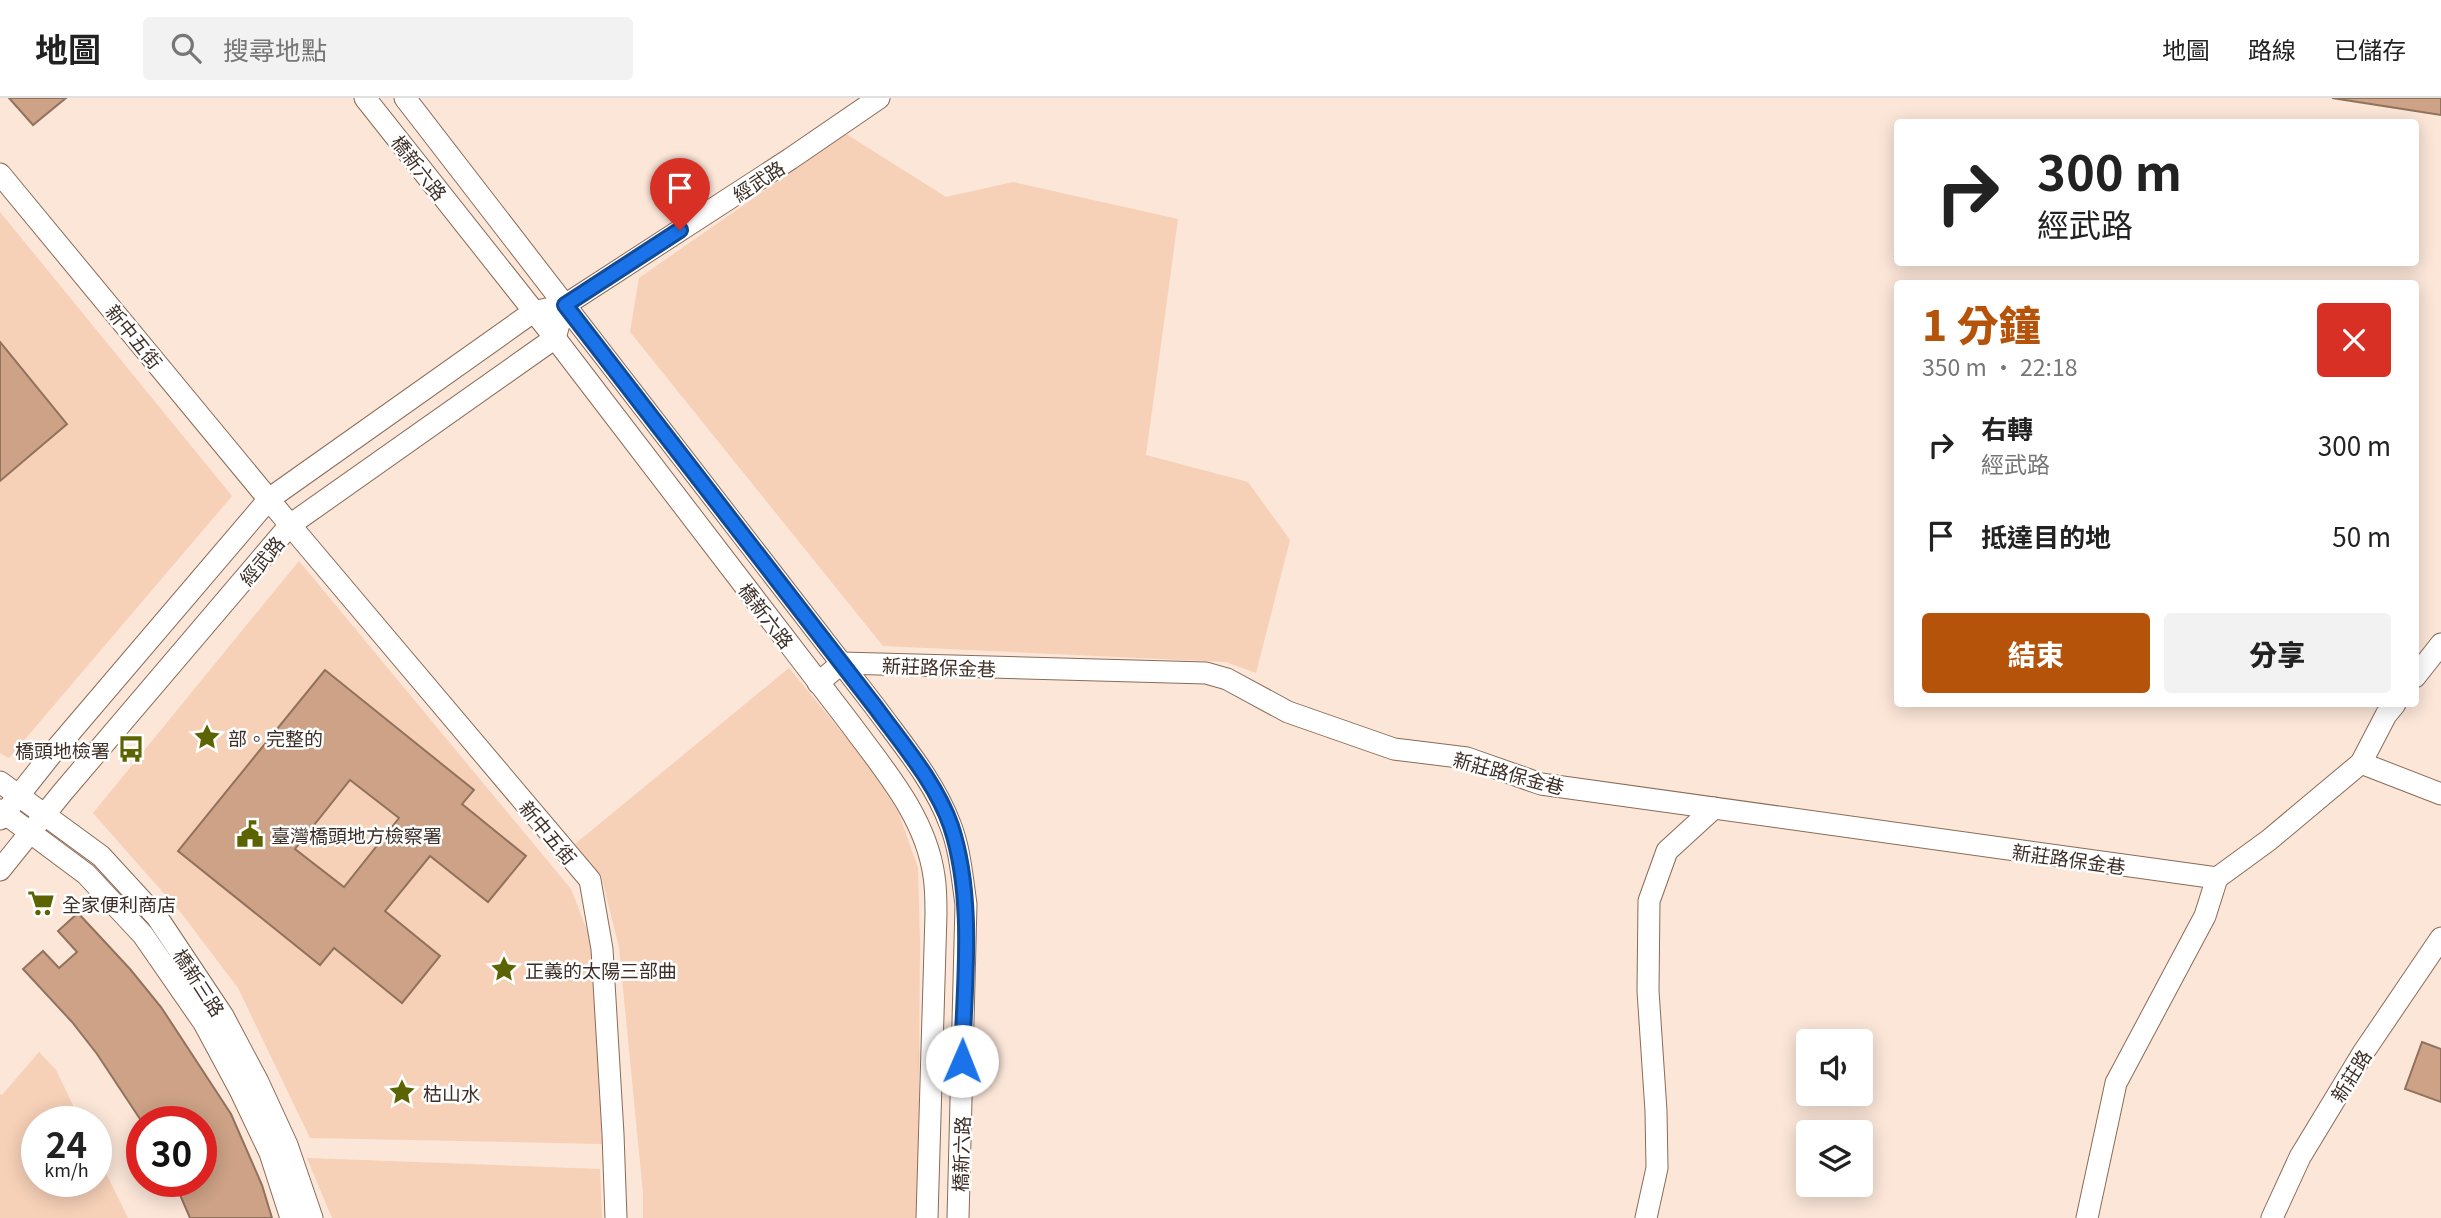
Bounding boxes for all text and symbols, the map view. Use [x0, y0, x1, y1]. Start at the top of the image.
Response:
search box [143, 17, 633, 80]
text: 地圖 [35, 24, 101, 72]
icon: search [167, 29, 205, 67]
text: 搜尋地點 [223, 30, 327, 67]
text: 地圖 [2162, 31, 2210, 66]
text: 路線 [2248, 31, 2296, 66]
text: 已儲存 [2334, 31, 2406, 66]
street label: 橋新六路 [386, 129, 454, 205]
text: 300 m [2037, 134, 2182, 205]
icon: right [1922, 147, 2013, 238]
street label: 經武路 [727, 153, 789, 207]
pin [650, 158, 710, 230]
icon: arrive [661, 169, 699, 207]
text: 經武路 [2037, 200, 2133, 246]
text: 1 分鐘 [1922, 292, 2041, 353]
street label: 新中五街 [101, 298, 169, 374]
button: close [2317, 303, 2391, 377]
text: 350 m · 22:18 [1922, 349, 2078, 383]
text: 右轉 [1981, 409, 2033, 446]
icon: right [1922, 426, 1960, 464]
text: 300 m [2318, 426, 2391, 463]
text: 經武路 [1981, 446, 2050, 480]
icon: arrive [1922, 517, 1960, 555]
text: 抵達目的地 [1981, 517, 2111, 554]
text: 50 m [2332, 517, 2391, 554]
street label: 經武路 [232, 529, 290, 591]
street label: 橋新六路 [733, 577, 801, 653]
button: 結束 [1922, 613, 2150, 693]
button: 分享 [2164, 613, 2391, 693]
street label: 新莊路保金巷 [882, 651, 996, 681]
place icon: 部。完整的 [192, 722, 222, 752]
place label: 部。完整的 [228, 724, 323, 751]
bus stop icon: 橋頭地檢署 [116, 734, 146, 764]
place label: 橋頭地檢署 [15, 736, 110, 763]
street label: 新莊路保金巷 [1450, 744, 1568, 800]
street label: 新中五街 [514, 794, 584, 870]
public building icon: 臺灣橋頭地方檢察署 [235, 819, 265, 849]
place label: 臺灣橋頭地方檢察署 [271, 821, 442, 848]
street label: 新莊路保金巷 [2011, 837, 2127, 879]
supermarket icon: 全家便利商店 [26, 888, 56, 918]
place label: 全家便利商店 [62, 890, 176, 917]
street label: 橋新三路 [168, 943, 232, 1021]
place icon: 正義的太陽三部曲 [489, 954, 519, 984]
place label: 正義的太陽三部曲 [525, 956, 677, 983]
position arrow [925, 1024, 999, 1098]
map controls [1796, 1029, 1873, 1197]
button: sound [1796, 1029, 1873, 1106]
street label: 新莊路 [2323, 1044, 2377, 1106]
place icon: 枯山水 [387, 1077, 417, 1107]
place label: 枯山水 [423, 1079, 480, 1106]
speed limit sign: 30 [126, 1106, 217, 1197]
street label: 橋新六路 [945, 1116, 975, 1192]
text: 24 [46, 1117, 87, 1168]
button: layers [1796, 1120, 1873, 1197]
text: km/h [44, 1156, 89, 1182]

